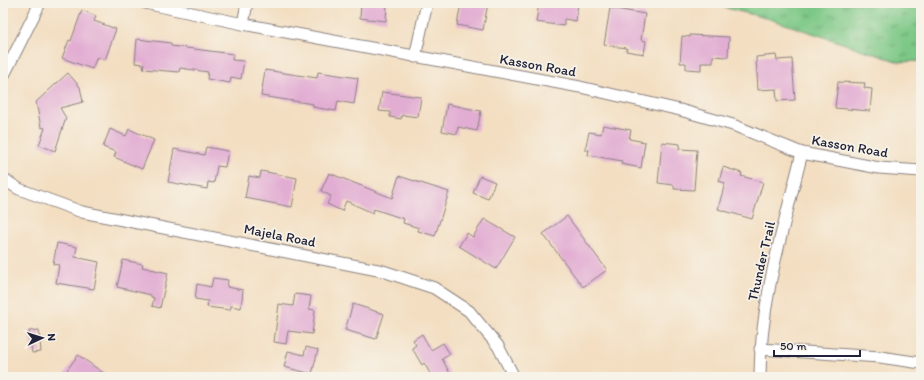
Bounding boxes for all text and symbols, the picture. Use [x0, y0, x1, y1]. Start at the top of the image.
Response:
street label: Kasson Road [498, 50, 578, 81]
street label: Kasson Road [810, 131, 890, 162]
street label: Thunder Trail [744, 219, 779, 303]
street label: Majela Road [243, 220, 318, 251]
north arrow [22, 318, 62, 358]
scale bar [774, 332, 860, 358]
text: N [45, 333, 58, 342]
text: 50 m [780, 339, 806, 353]

